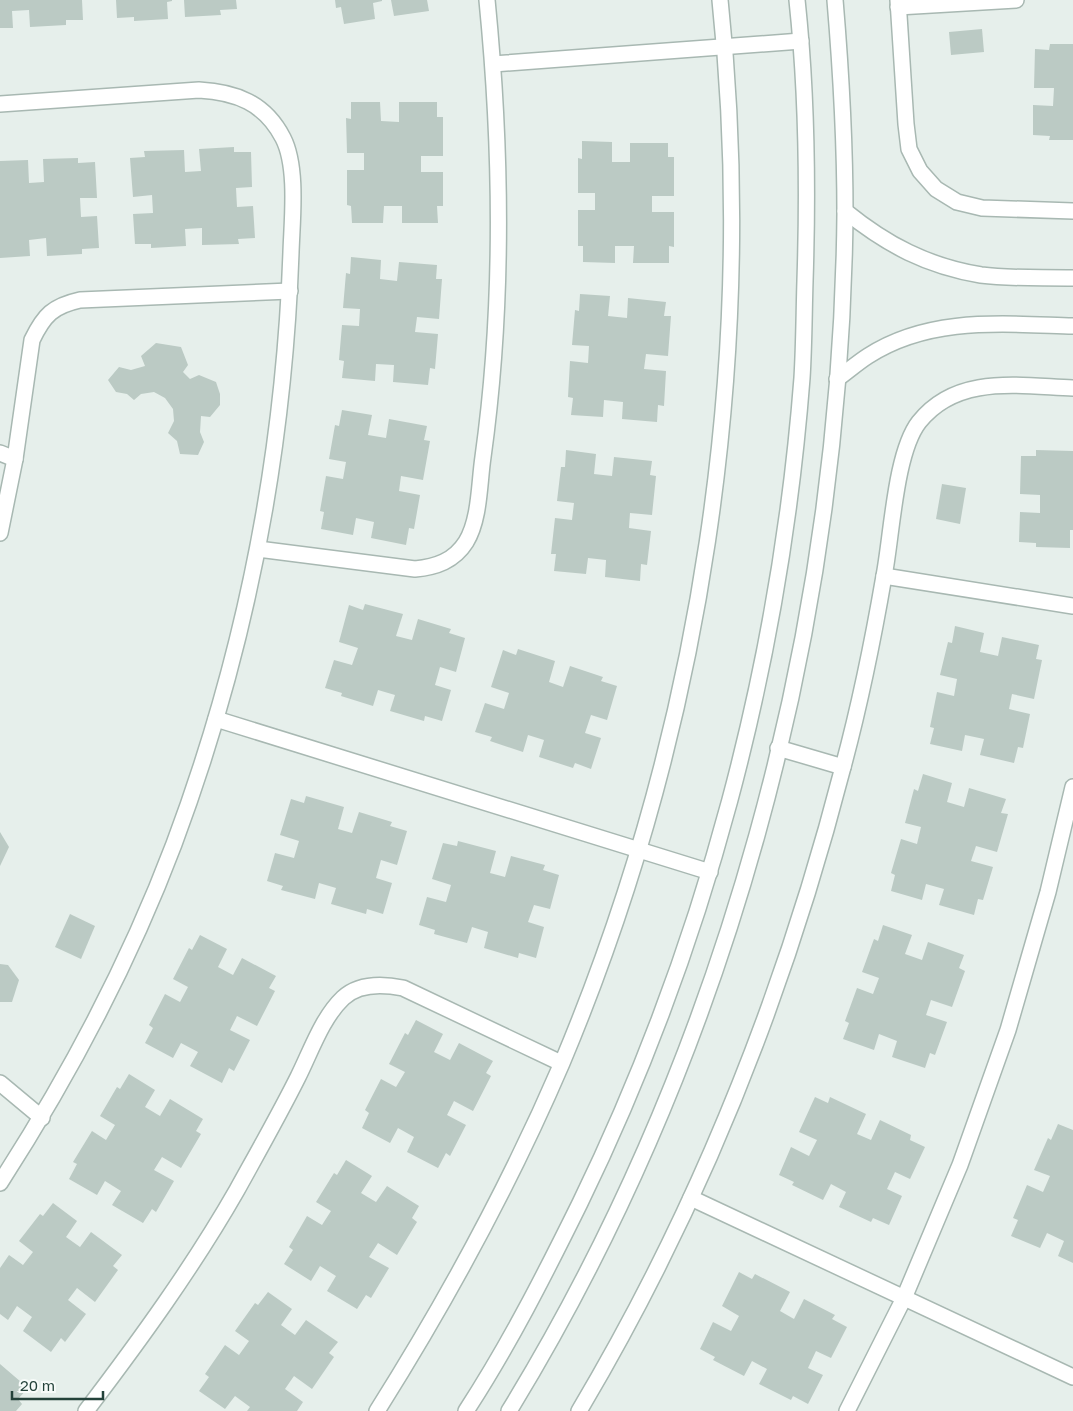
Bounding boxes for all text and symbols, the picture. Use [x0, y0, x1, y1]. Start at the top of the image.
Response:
scale bar [12, 1368, 104, 1400]
text: 20 m [20, 1376, 55, 1394]

